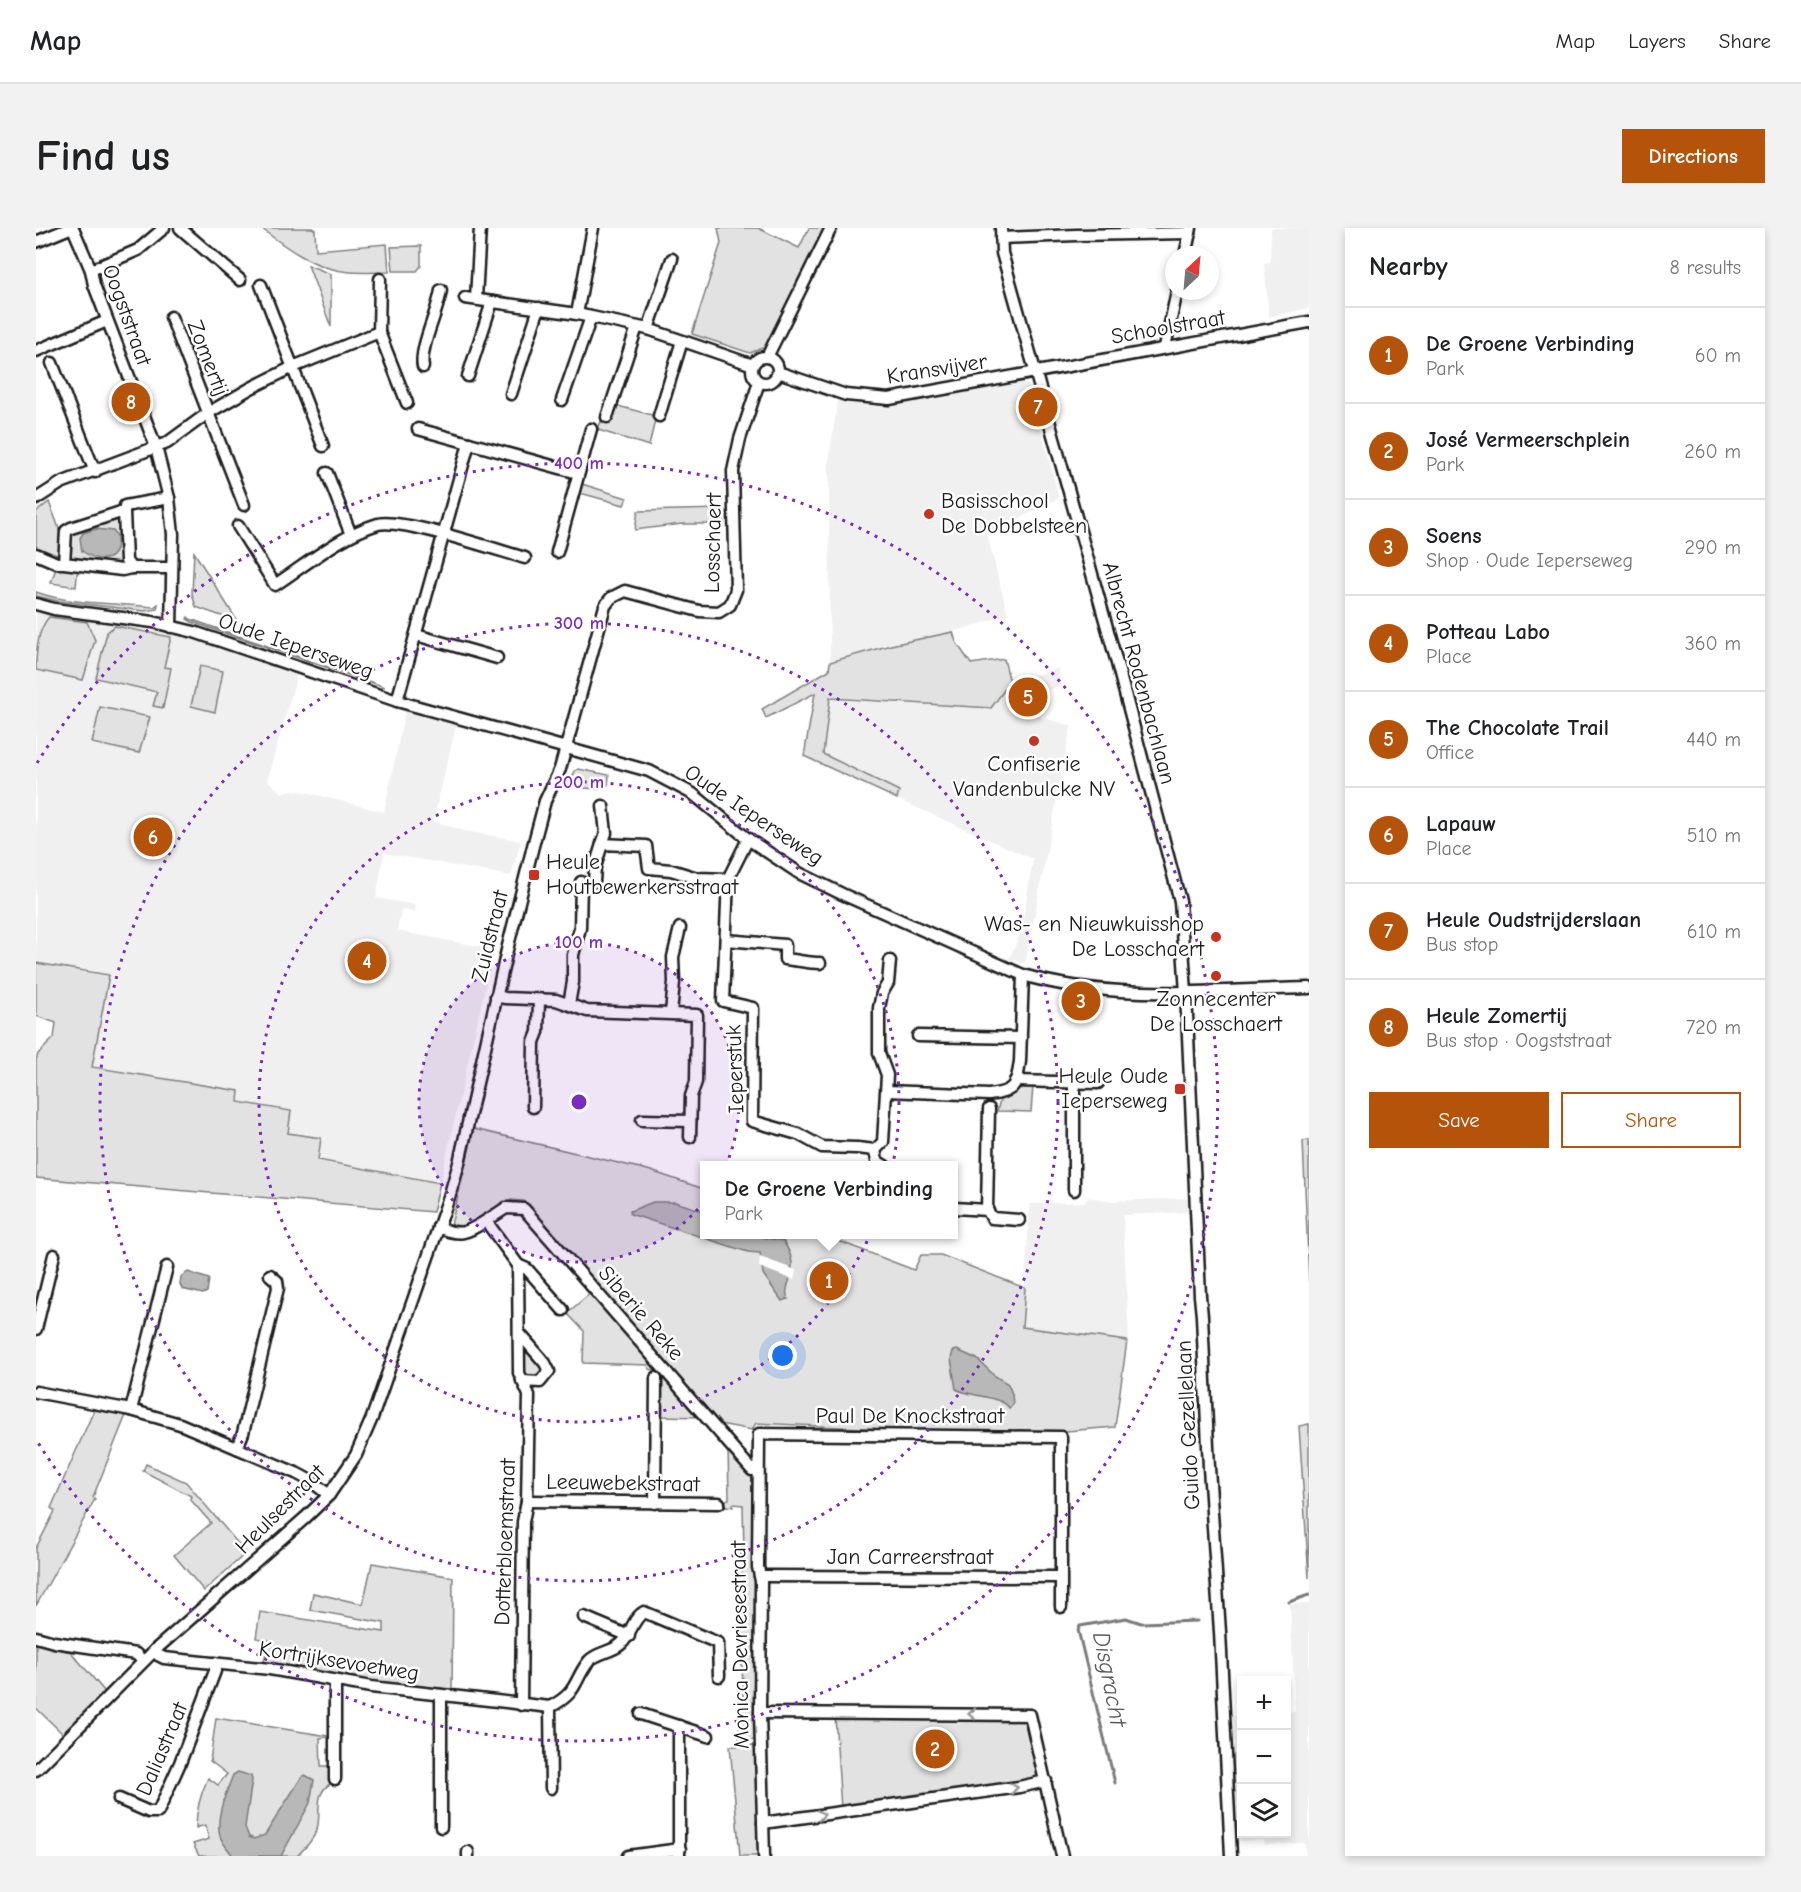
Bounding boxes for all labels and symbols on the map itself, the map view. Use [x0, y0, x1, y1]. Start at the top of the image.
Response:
north arrow [1165, 246, 1219, 300]
street label: Oogststraat [97, 261, 158, 370]
street label: Schoolstraat [1109, 304, 1228, 350]
street label: Zomertij [182, 317, 234, 399]
street label: Kransvijver [885, 348, 989, 390]
pin: 8 [112, 380, 151, 424]
pin: 7 [1018, 384, 1058, 429]
text: 400 m [554, 453, 604, 474]
place label: Basisschool De Dobbelsteen [941, 488, 1087, 539]
street label: Losschaert [699, 492, 727, 593]
marker: Basisschool De Dobbelsteen [922, 507, 936, 521]
street label: Albrecht Rodenbachlaan [1097, 559, 1181, 787]
street label: Oude Ieperseweg [215, 607, 377, 685]
text: 300 m [554, 613, 604, 634]
pin: 5 [1008, 674, 1048, 720]
marker: Confiserie Vandenbulcke NV [1027, 734, 1041, 748]
place label: Confiserie Vandenbulcke NV [953, 751, 1115, 802]
street label: Oude Ieperseweg [680, 759, 828, 871]
text: 200 m [554, 772, 604, 793]
pin: 6 [134, 814, 172, 860]
place label: Heule Houtbewerkersstraat [546, 849, 739, 900]
marker: Heule Houtbewerkersstraat [527, 868, 541, 882]
street label: Zuidstraat [466, 887, 514, 984]
place label: Was- en Nieuwkuisshop De Losschaert [984, 911, 1205, 962]
marker: Was- en Nieuwkuisshop De Losschaert [1209, 930, 1223, 944]
text: 100 m [555, 932, 603, 953]
pin: 4 [348, 938, 386, 984]
marker: Zonnecenter De Losschaert [1209, 969, 1223, 983]
pin: 3 [1062, 978, 1100, 1024]
place label: Zonnecenter De Losschaert [1150, 986, 1283, 1037]
street label: Ieperstuk [720, 1024, 750, 1114]
place label: Heule Oude Ieperseweg [1059, 1063, 1168, 1114]
marker: Heule Oude Ieperseweg [1173, 1082, 1187, 1096]
centre of rings [569, 1092, 589, 1112]
pin: 1 [810, 1258, 848, 1304]
street label: Siberie Reke [593, 1260, 689, 1366]
street label: Guido Gezellelaan [1171, 1340, 1205, 1510]
your location [768, 1341, 797, 1370]
street label: Paul De Knockstraat [816, 1403, 1005, 1429]
street label: Dotterbloemstraat [489, 1457, 521, 1626]
street label: Heulsestraat [230, 1458, 331, 1559]
street label: Leeuwebekstraat [546, 1469, 701, 1497]
street label: Monica Devriesestraat [725, 1540, 755, 1749]
street label: Jan Carreerstraat [827, 1544, 994, 1570]
water label: Disgracht [1087, 1629, 1133, 1730]
street label: Kortrijksevoetweg [257, 1636, 421, 1686]
street label: Daliastraat [131, 1698, 194, 1800]
one-way arrow [967, 1708, 976, 1721]
pin: 2 [916, 1726, 954, 1772]
one-way arrow [1009, 1782, 1018, 1794]
one-way arrow [816, 1810, 825, 1822]

